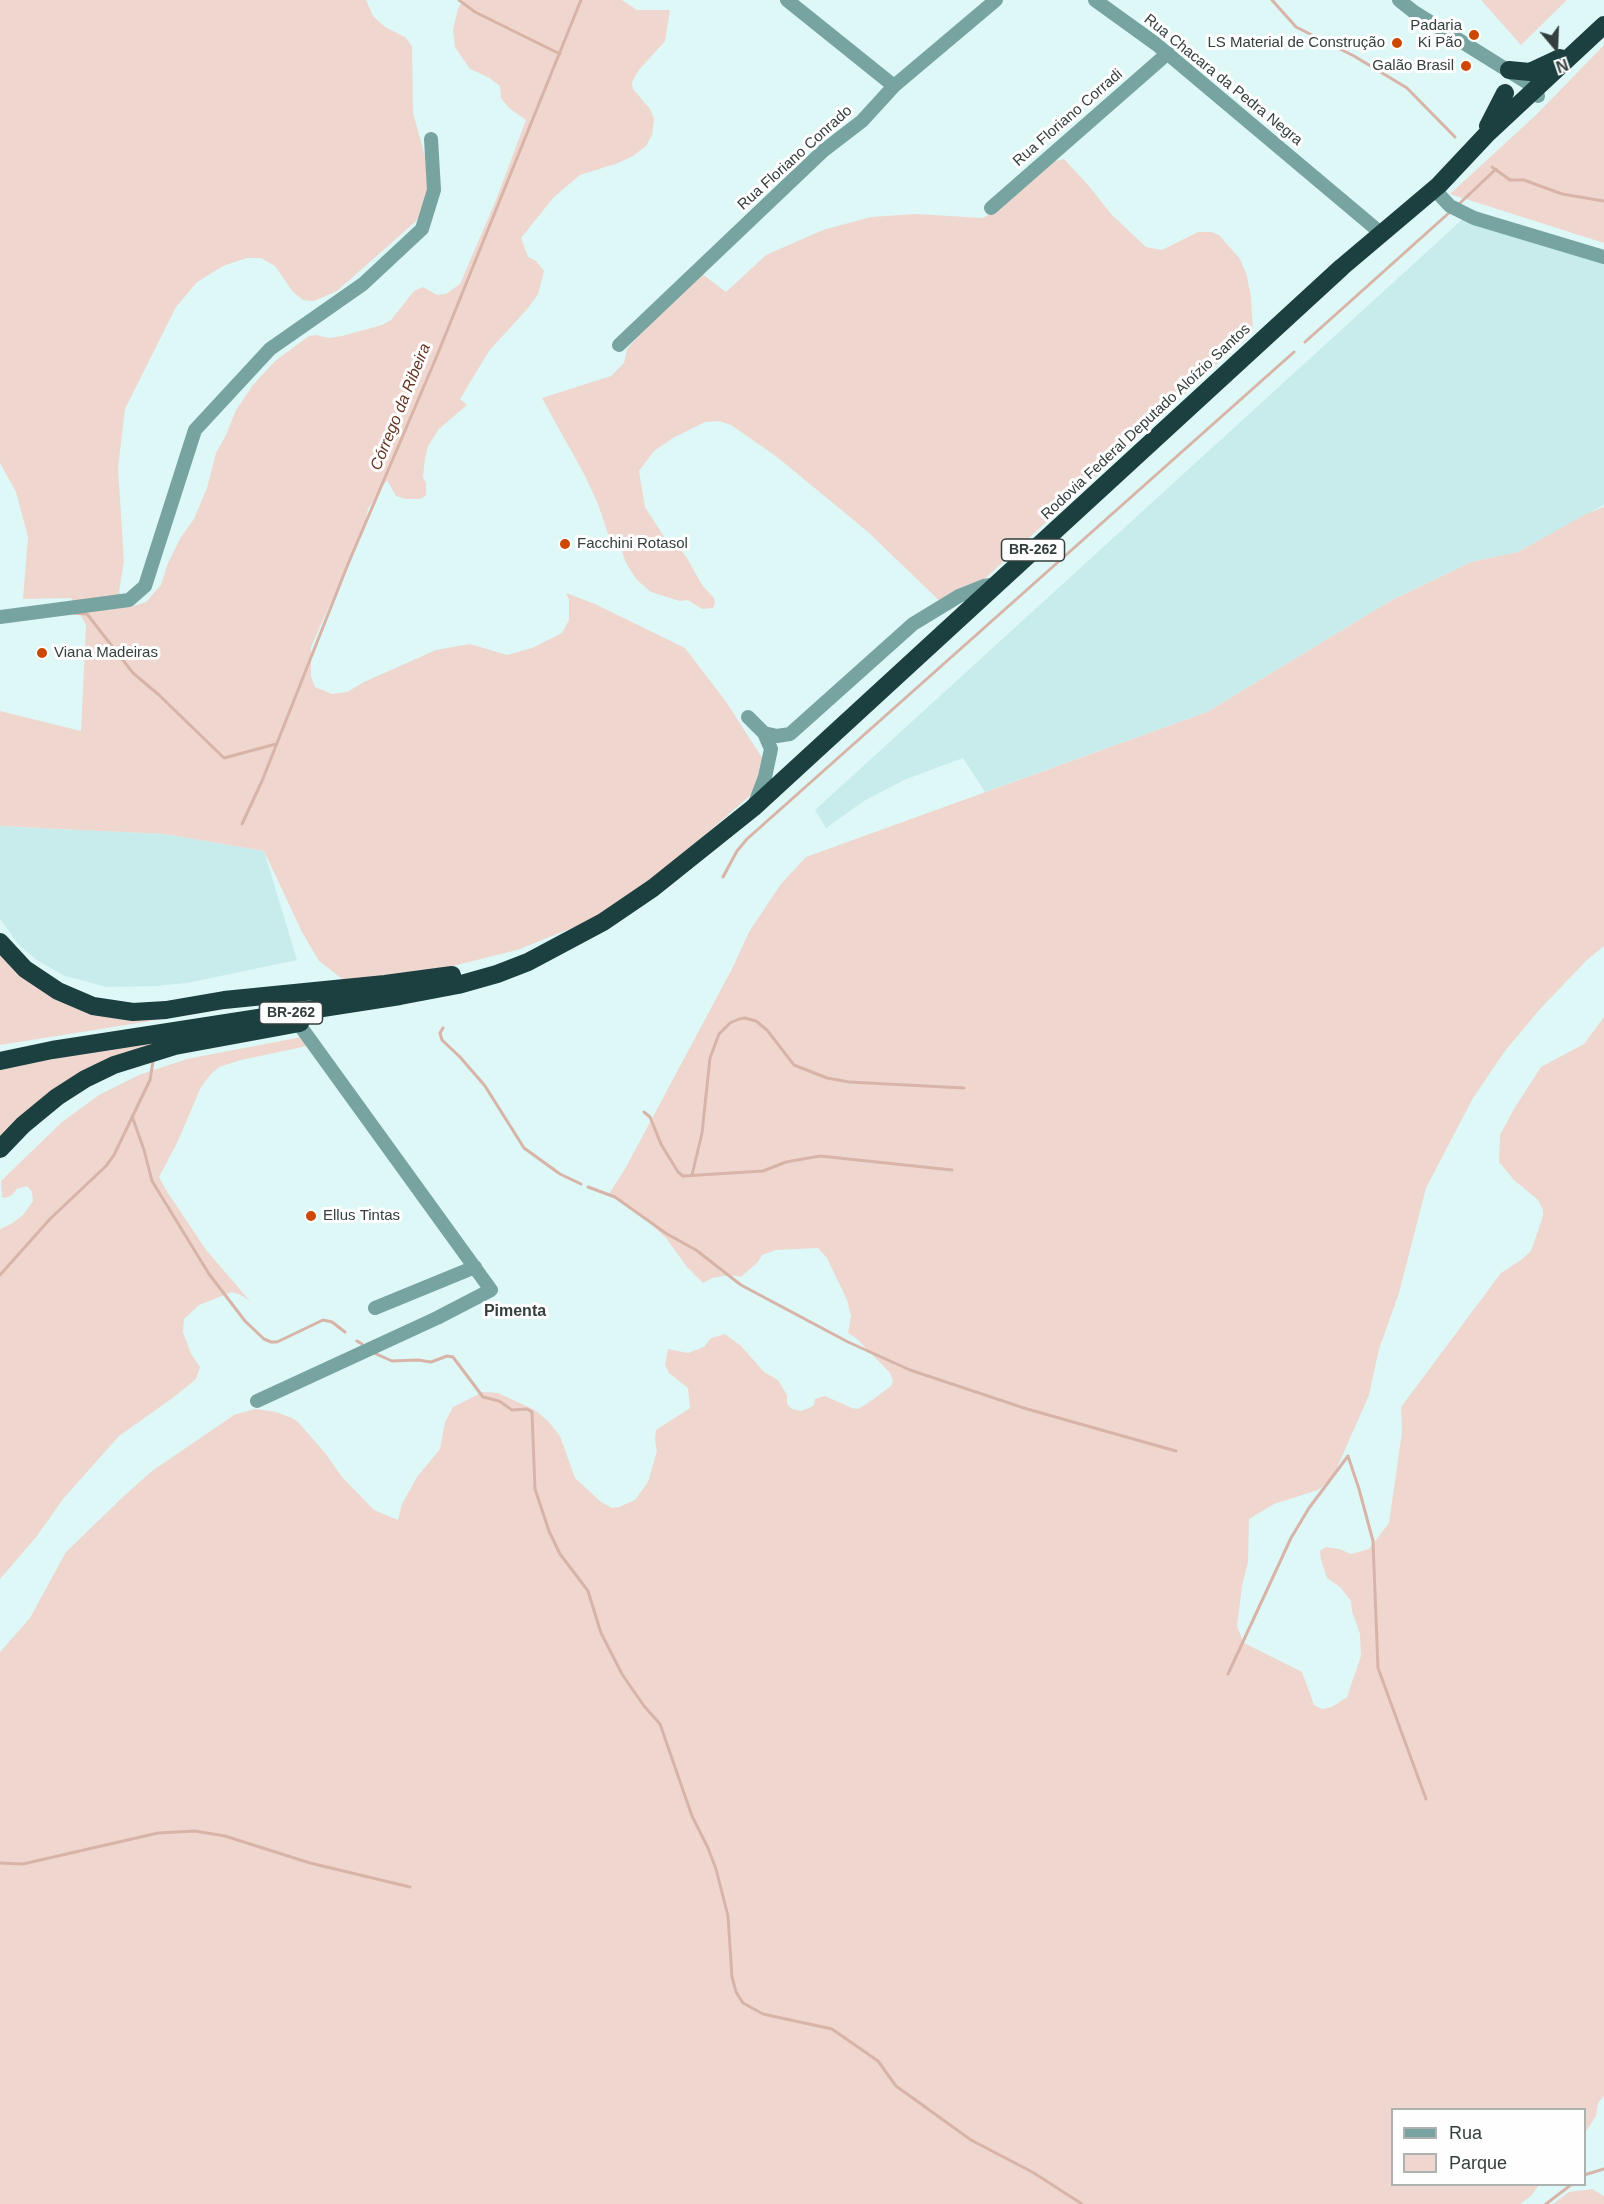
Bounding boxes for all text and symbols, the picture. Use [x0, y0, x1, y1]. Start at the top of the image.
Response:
street label: Rua Chacara da Pedra Negra [1140, 11, 1306, 149]
place label: Padaria Ki Pão [1410, 17, 1462, 52]
north arrow [1526, 18, 1586, 78]
marker: Padaria Ki Pão [1467, 28, 1481, 42]
place label: LS Material de Construção [1207, 34, 1385, 52]
marker: LS Material de Construção [1390, 36, 1404, 50]
text: N [1554, 56, 1570, 75]
place label: Galão Brasil [1372, 57, 1454, 75]
marker: Galão Brasil [1459, 59, 1473, 73]
street label: Rua Floriano Corradi [1010, 66, 1126, 170]
street label: Rua Floriano Conrado [734, 102, 856, 214]
street label: Rodovia Federal Deputado Aloízio Santos [1038, 320, 1254, 524]
water label: Córrego da Ribeira [367, 341, 435, 473]
place label: Facchini Rotasol [577, 535, 688, 553]
marker: Facchini Rotasol [558, 537, 572, 551]
road number: BR-262 [1002, 539, 1064, 561]
place label: Viana Madeiras [54, 644, 158, 662]
marker: Viana Madeiras [35, 646, 49, 660]
road number: BR-262 [260, 1002, 322, 1024]
place label: Ellus Tintas [323, 1207, 400, 1225]
marker: Ellus Tintas [304, 1209, 318, 1223]
district label: Pimenta [484, 1302, 546, 1322]
legend [1391, 2108, 1586, 2186]
text: Rua [1449, 2123, 1482, 2143]
text: Parque [1449, 2153, 1507, 2173]

